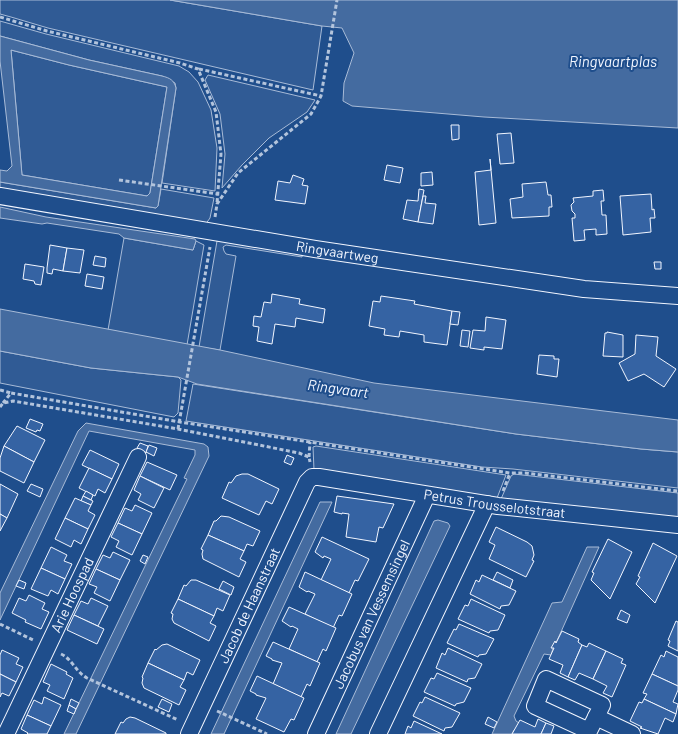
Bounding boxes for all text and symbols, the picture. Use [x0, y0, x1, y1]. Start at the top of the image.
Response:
water label: Ringvaartplas [569, 52, 657, 70]
street label: Ringvaartweg [295, 237, 380, 266]
water label: Ringvaart [306, 375, 371, 401]
street label: Petrus Trousselotstraat [423, 485, 566, 521]
street label: Jacobus van Vessemsingel [329, 537, 413, 691]
street label: Jacob de Haanstraat [214, 545, 283, 666]
street label: Arie Hoospad [47, 554, 97, 635]

